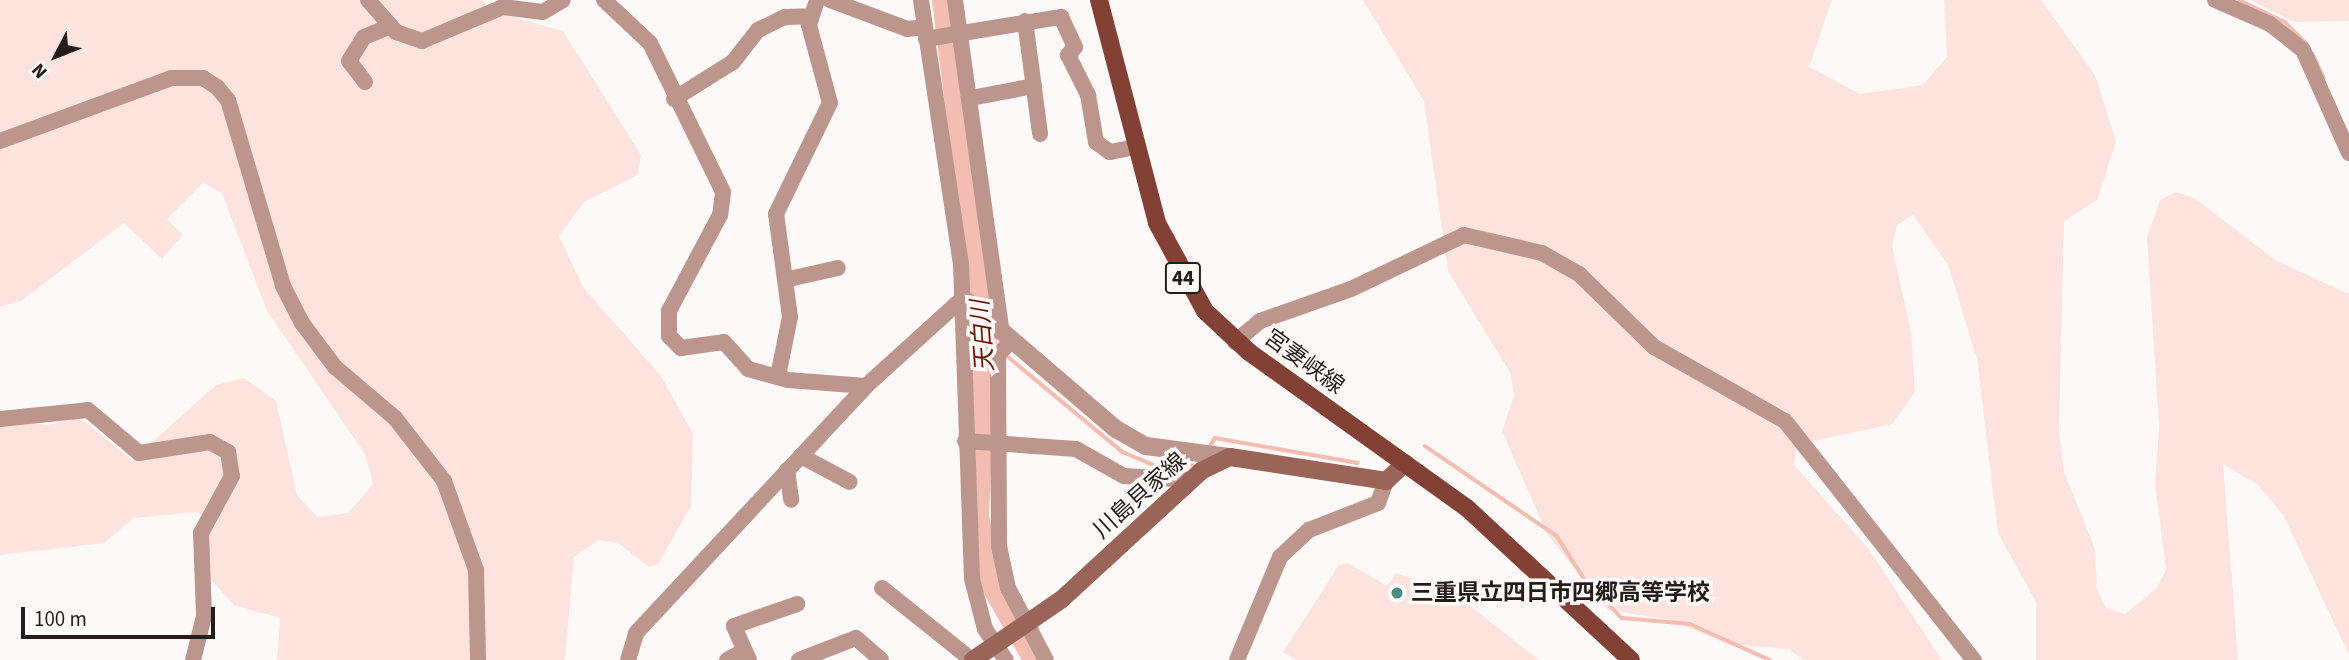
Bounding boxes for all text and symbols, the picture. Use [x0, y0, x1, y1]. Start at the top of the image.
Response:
north arrow [21, 21, 91, 91]
text: N [26, 57, 54, 84]
road number: 44 [1164, 260, 1202, 296]
water label: 天白川 [966, 299, 1000, 373]
street label: 宮妻峡線 [1259, 324, 1349, 400]
street label: 川島貝家線 [1088, 447, 1192, 545]
place label: 三重県立四日市四郷高等学校 [1411, 579, 1710, 607]
marker: 三重県立四日市四郷高等学校 [1389, 585, 1405, 601]
scale bar [24, 594, 219, 638]
text: 100 m [34, 604, 87, 634]

